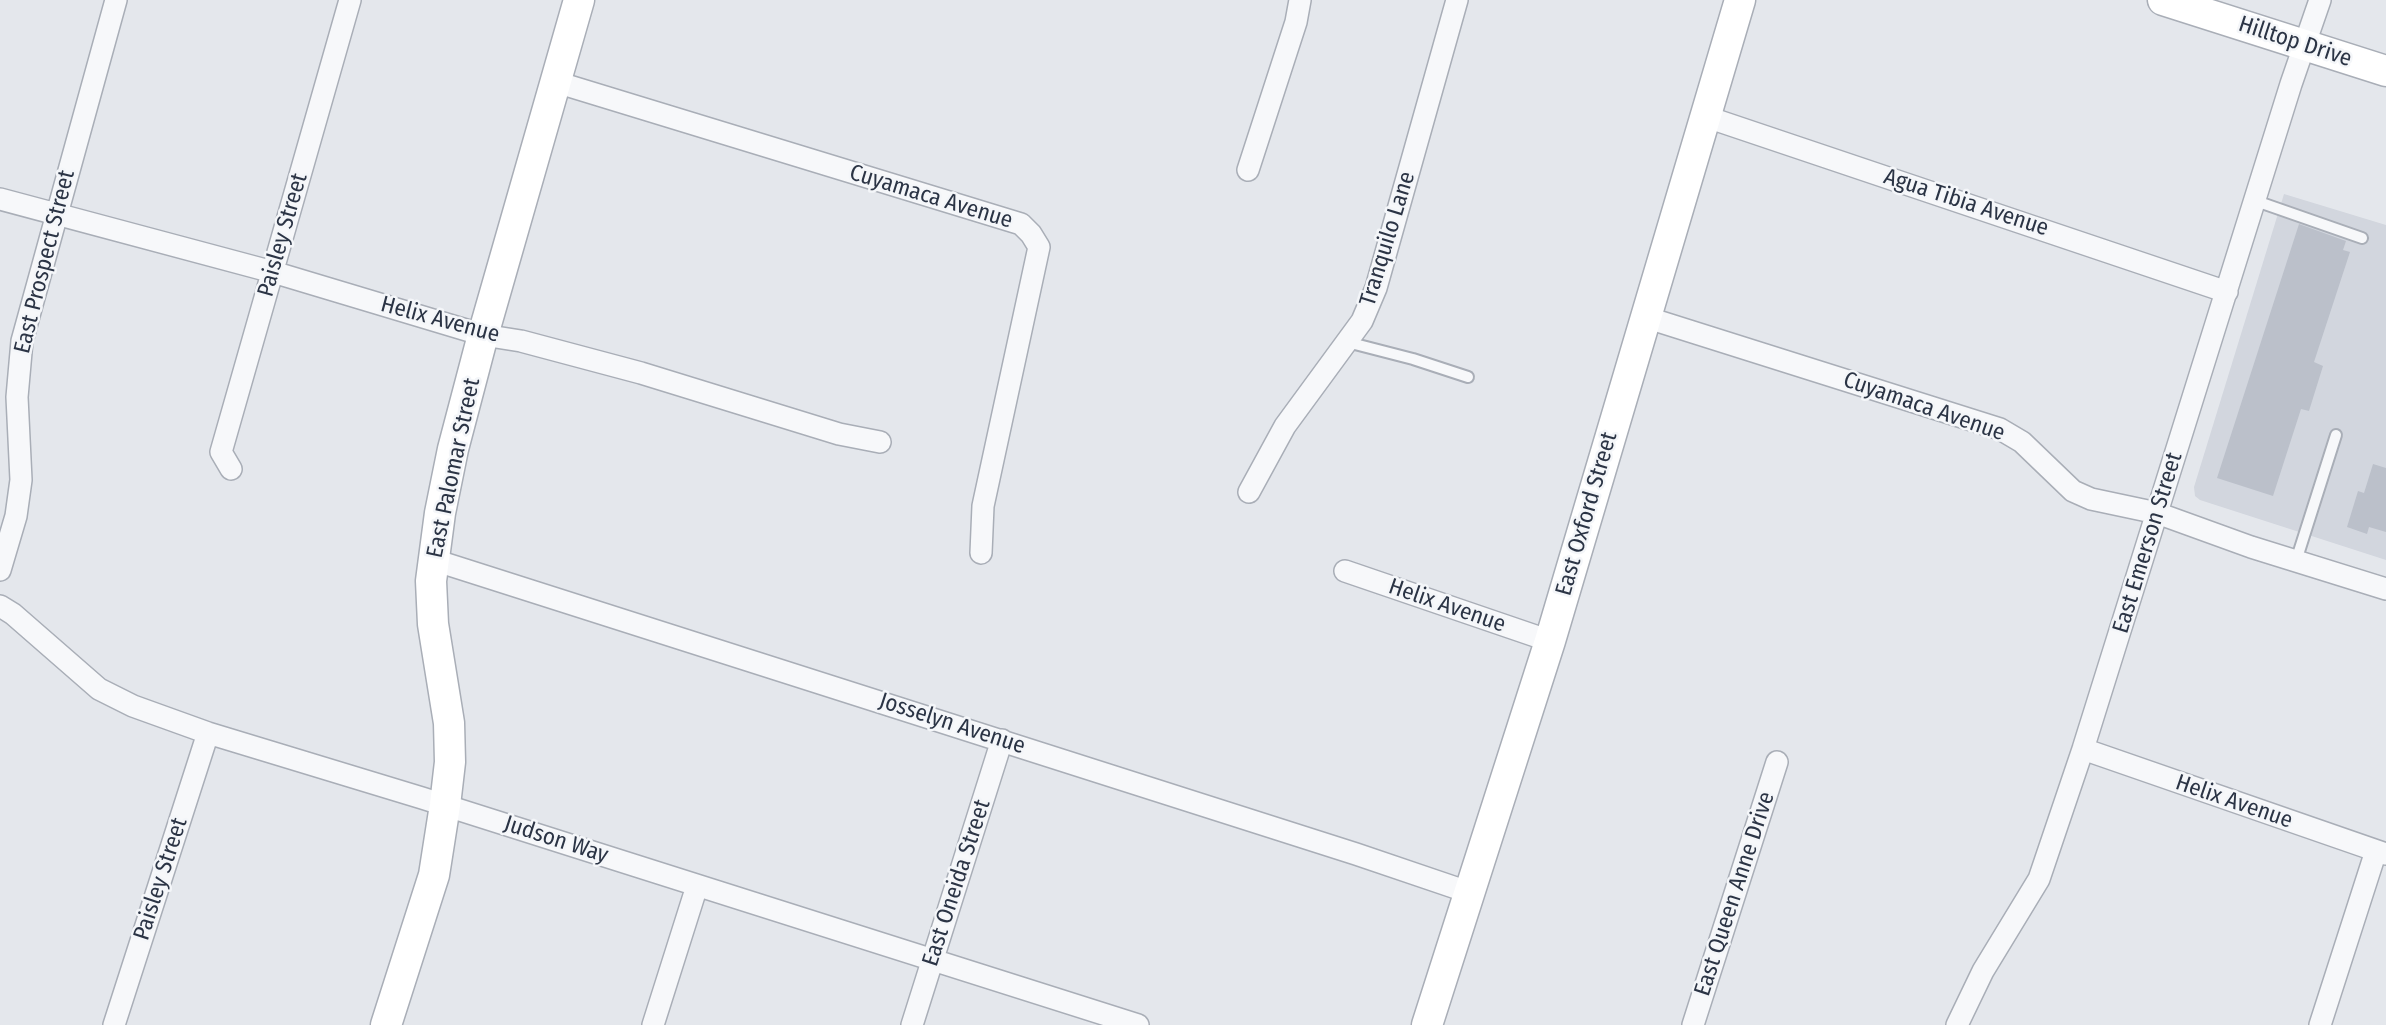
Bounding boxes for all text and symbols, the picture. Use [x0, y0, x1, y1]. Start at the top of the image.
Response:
street label: Hilltop Drive [2235, 11, 2355, 73]
street label: Cuyamaca Avenue [846, 159, 1016, 235]
street label: Agua Tibia Avenue [1880, 163, 2052, 243]
street label: East Prospect Street [9, 167, 81, 357]
street label: Tranquilo Lane [1354, 168, 1422, 310]
street label: Paisley Street [252, 170, 314, 300]
street label: Helix Avenue [378, 291, 502, 349]
street label: Cuyamaca Avenue [1840, 366, 2008, 448]
street label: East Palomar Street [421, 376, 487, 560]
street label: East Oxford Street [1550, 429, 1624, 599]
street label: East Emerson Street [2107, 449, 2189, 637]
street label: Helix Avenue [1385, 573, 1509, 639]
street label: Josselyn Avenue [876, 687, 1028, 761]
street label: Helix Avenue [2172, 769, 2296, 835]
street label: East Queen Anne Drive [1689, 789, 1781, 999]
street label: East Oneida Street [917, 796, 997, 970]
street label: Judson Way [500, 810, 612, 870]
street label: Paisley Street [128, 814, 194, 944]

